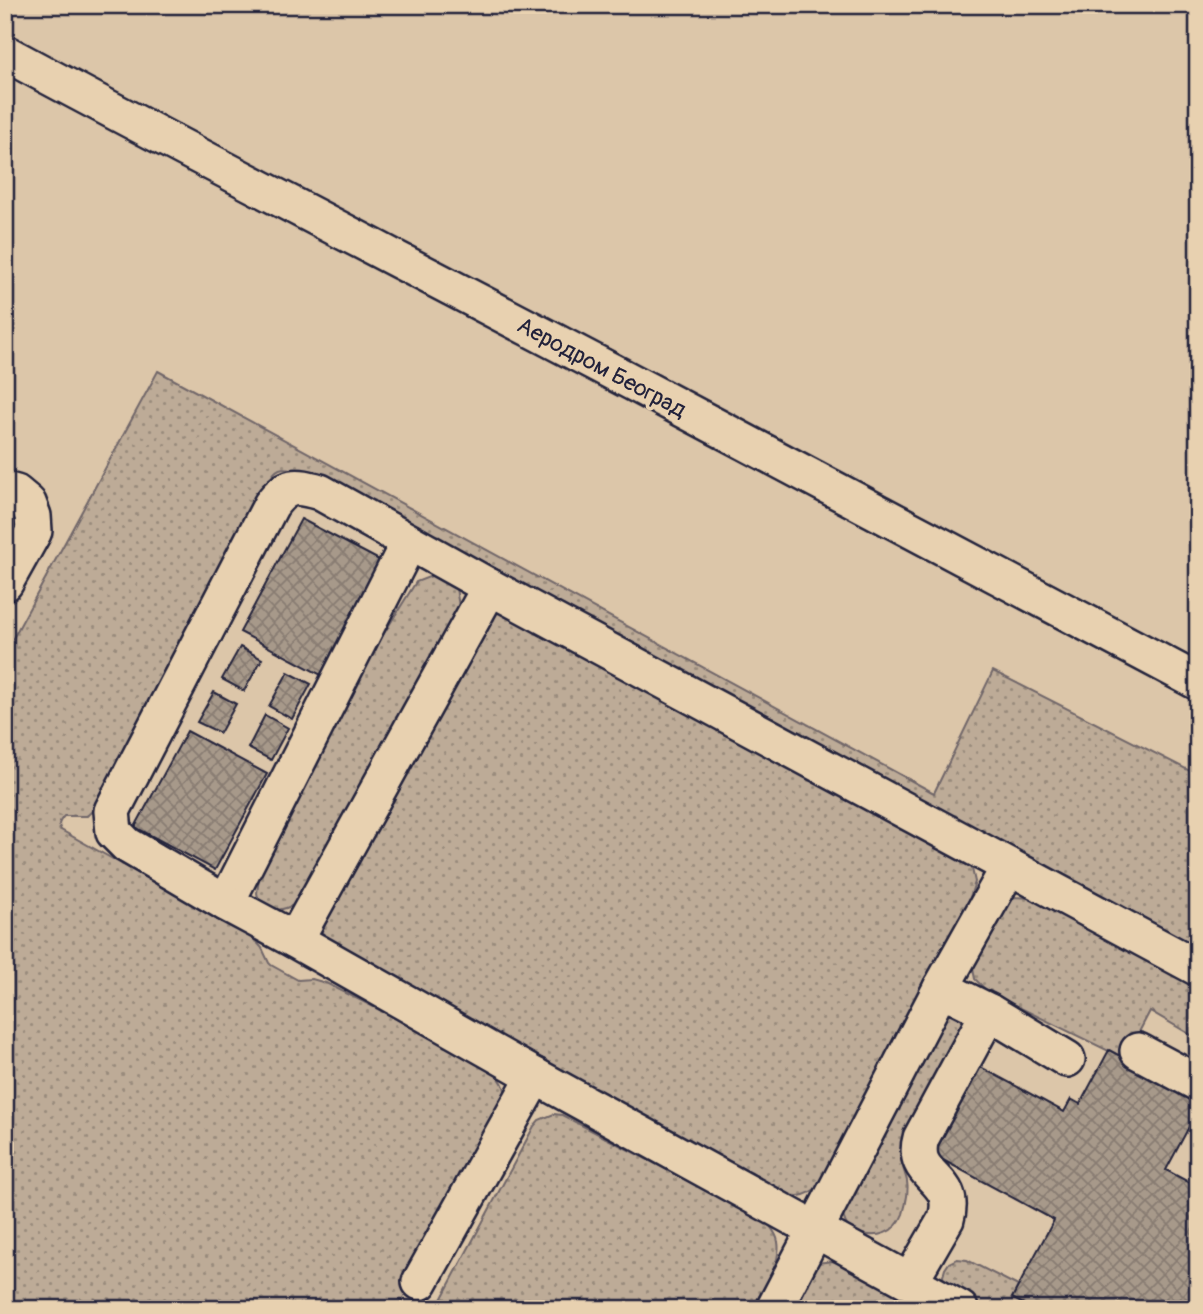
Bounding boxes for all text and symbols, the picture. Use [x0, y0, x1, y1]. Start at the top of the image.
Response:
street label: Аеродром Београд [512, 311, 691, 424]

